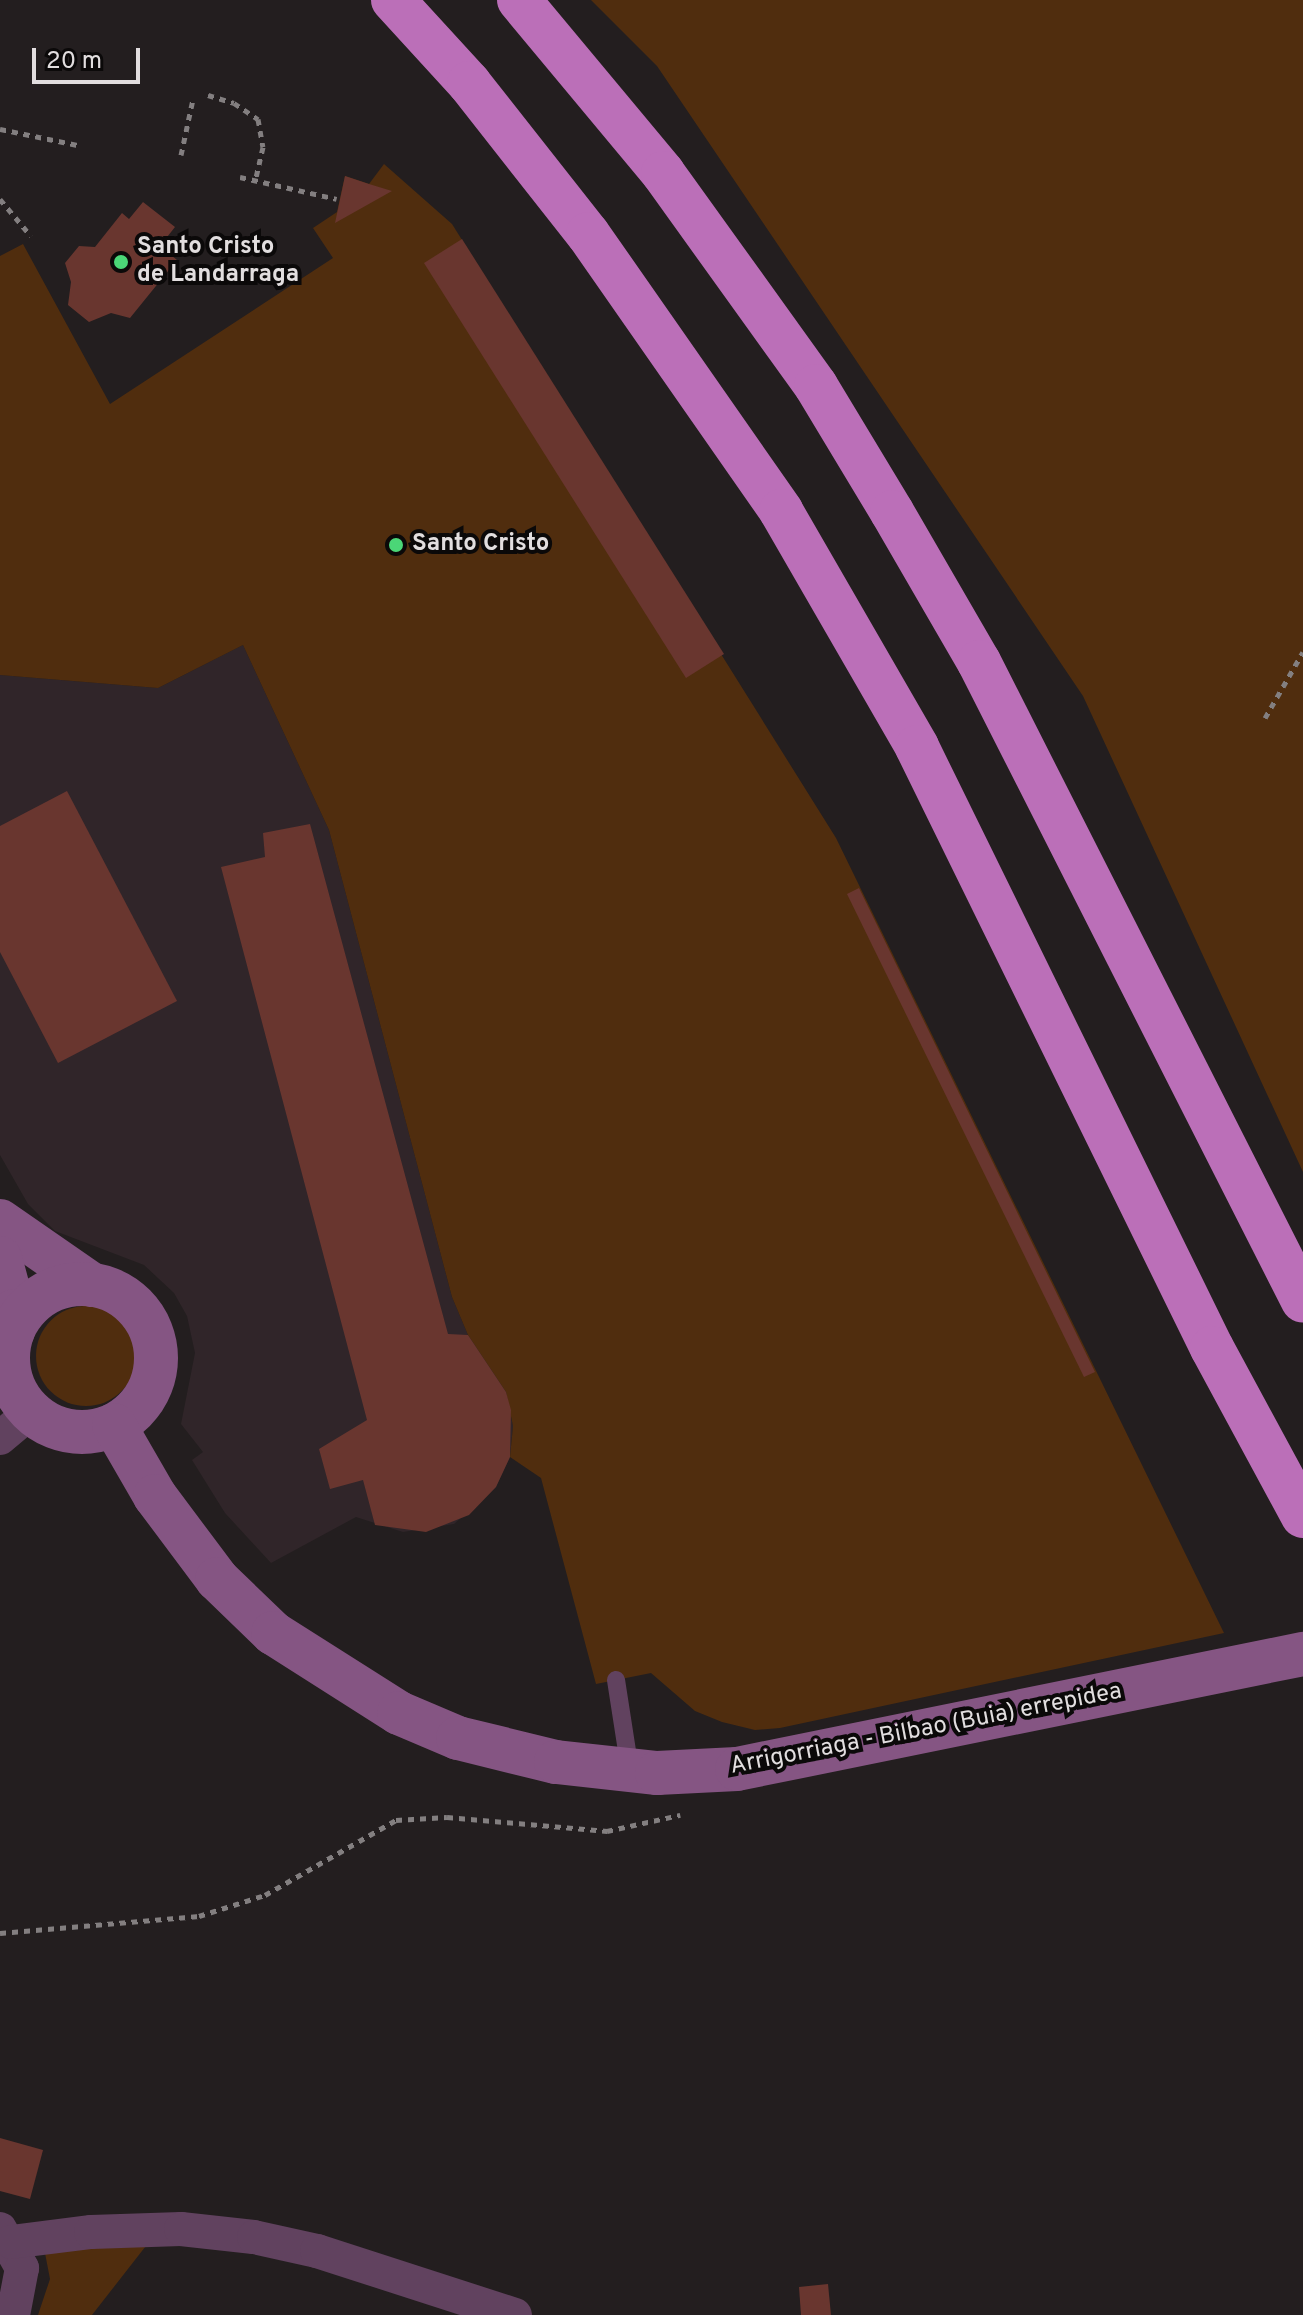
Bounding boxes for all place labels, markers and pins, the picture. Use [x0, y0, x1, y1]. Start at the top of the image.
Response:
place label: Santo Cristo de Landarraga [137, 234, 299, 290]
marker: Santo Cristo de Landarraga [112, 253, 130, 271]
place label: Santo Cristo [412, 531, 549, 559]
marker: Santo Cristo [387, 536, 405, 554]

